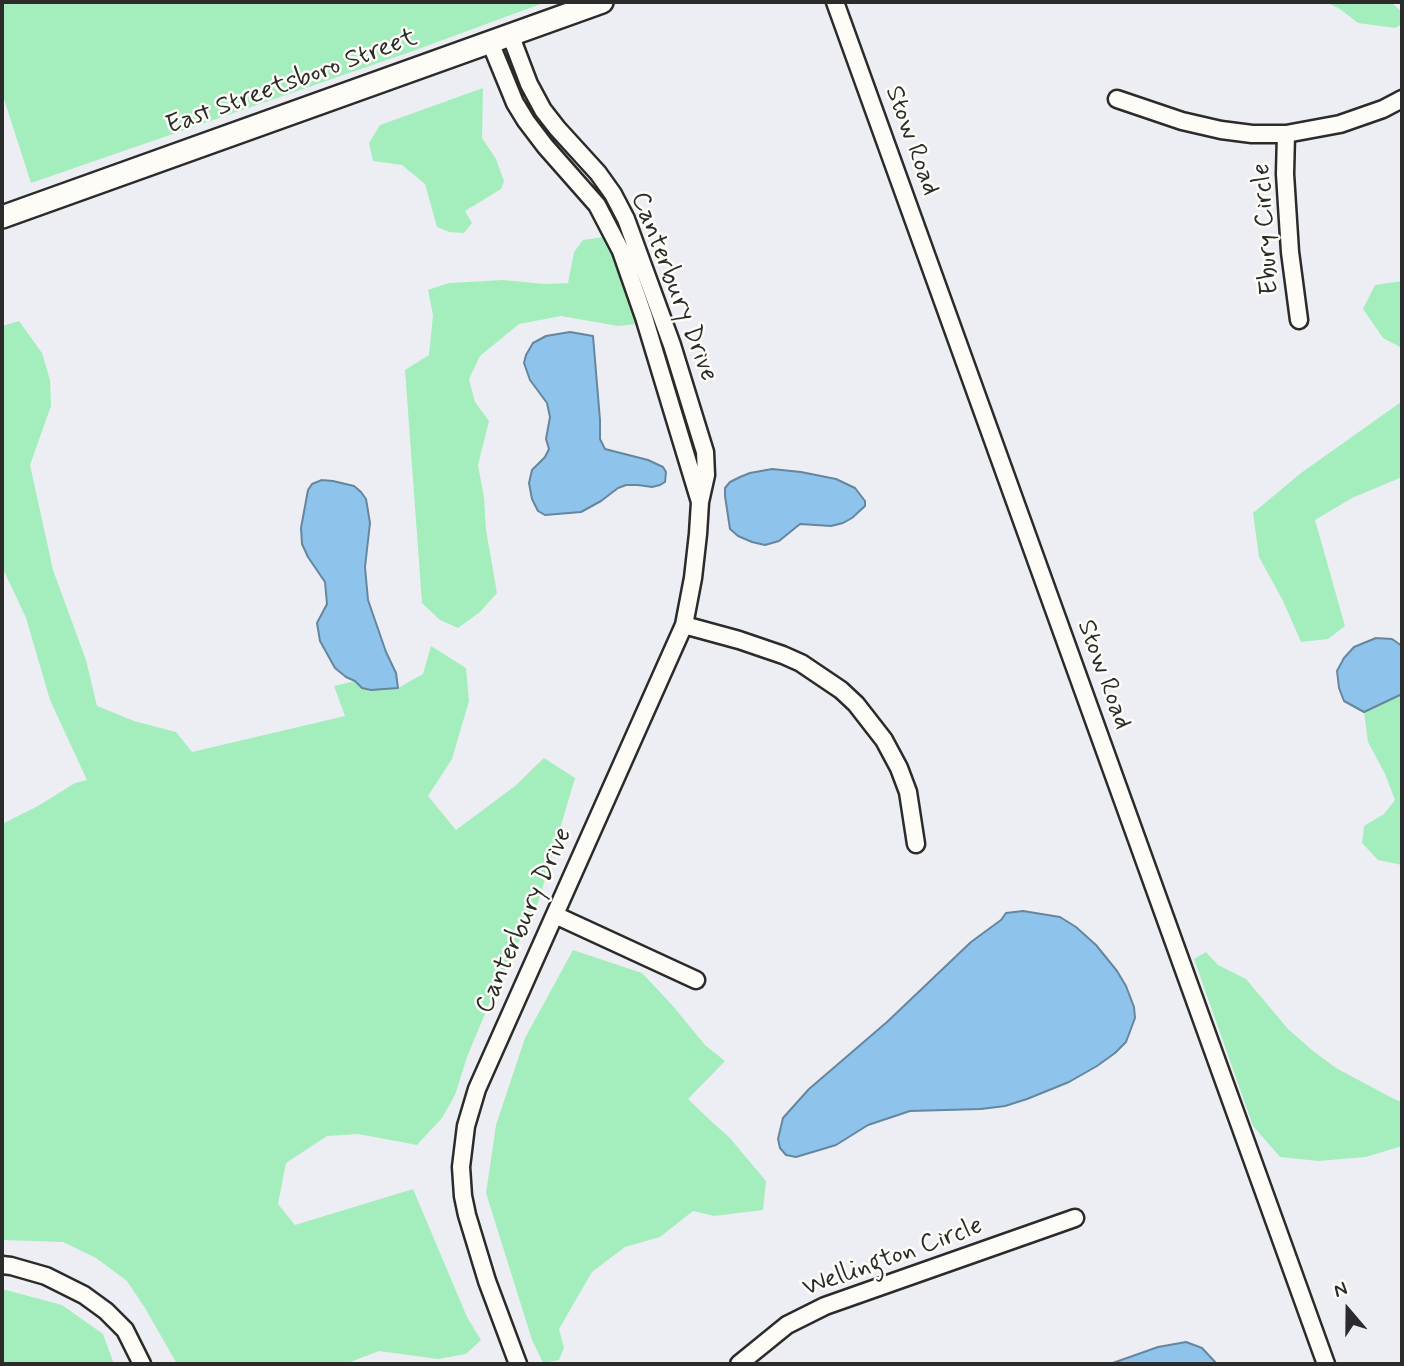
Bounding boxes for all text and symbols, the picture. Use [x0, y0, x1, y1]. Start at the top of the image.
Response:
street label: East Streetsboro Street [162, 23, 422, 143]
street label: Stow Road [877, 82, 945, 200]
street label: Ebury Circle [1247, 162, 1287, 296]
street label: Canterbury Drive [623, 188, 723, 386]
street label: Stow Road [1069, 616, 1137, 734]
street label: Canterbury Drive [470, 823, 580, 1019]
street label: Wellington Circle [799, 1211, 987, 1305]
north arrow [1313, 1275, 1383, 1345]
text: N [1330, 1276, 1351, 1304]

